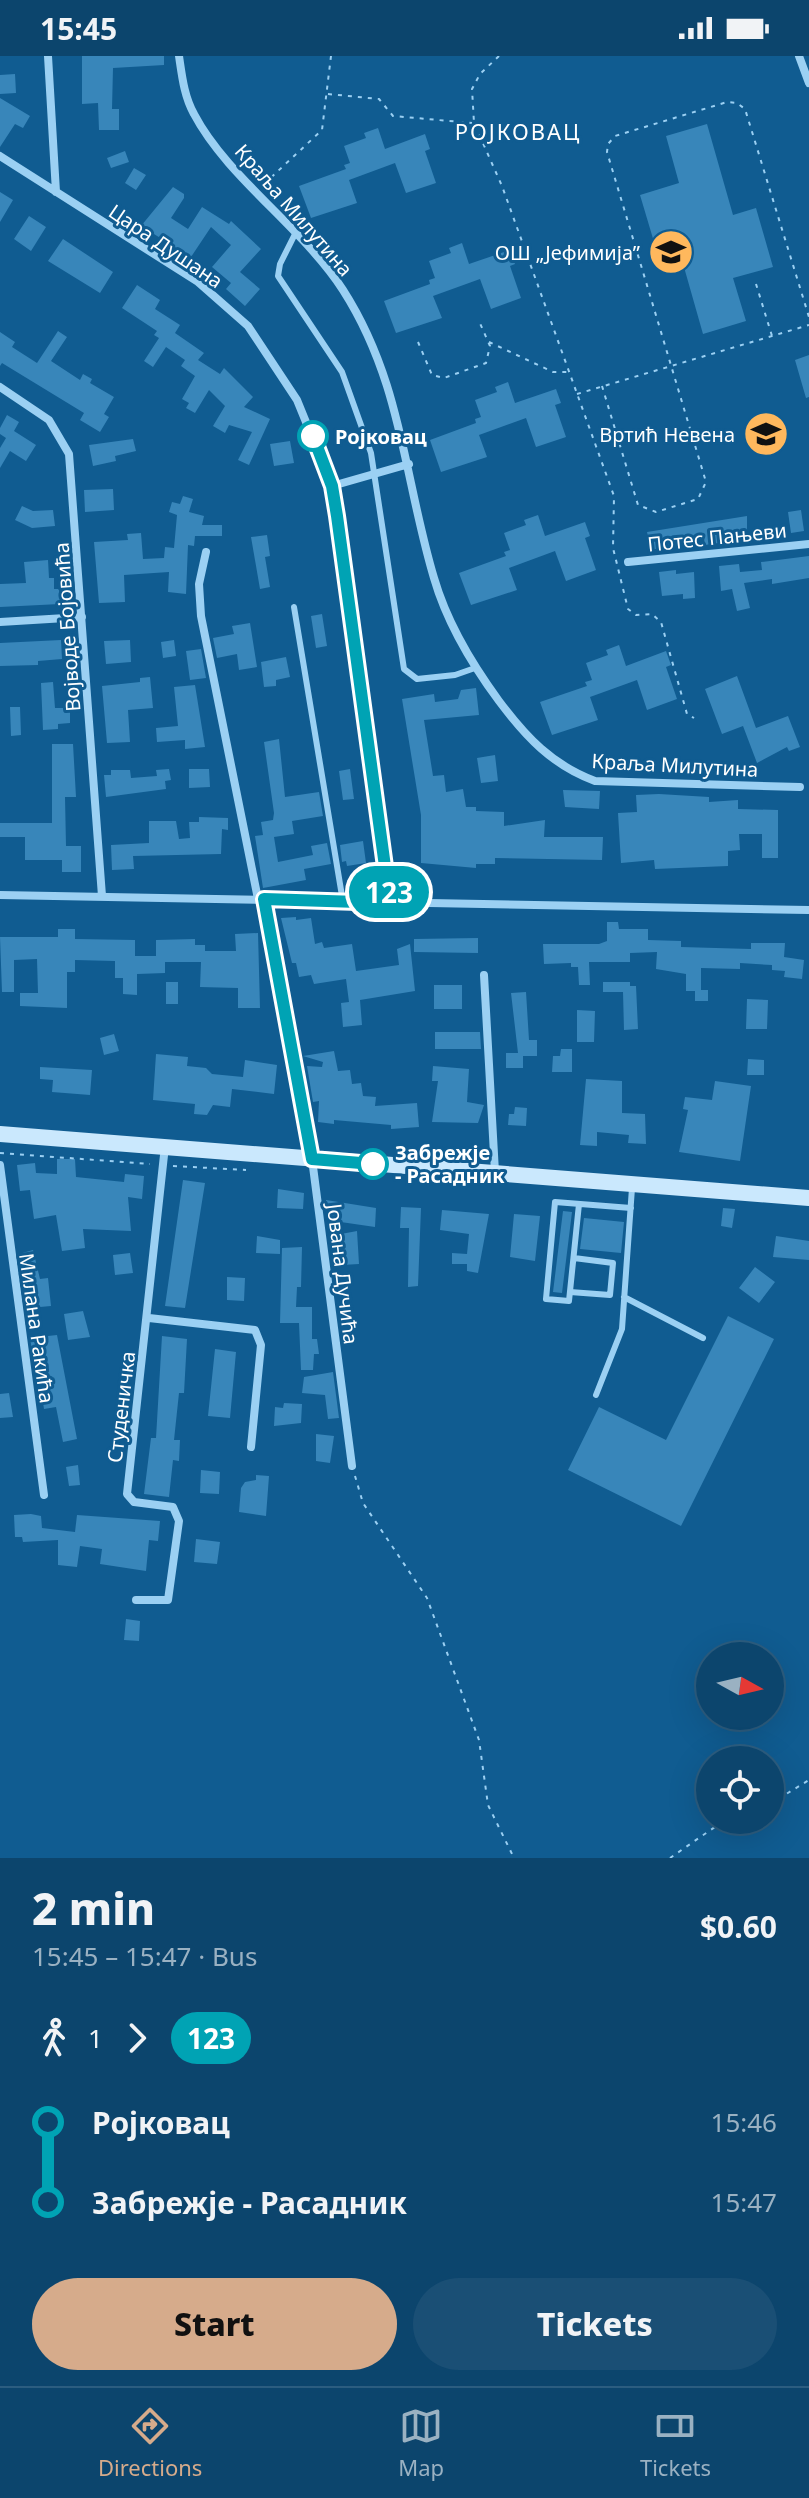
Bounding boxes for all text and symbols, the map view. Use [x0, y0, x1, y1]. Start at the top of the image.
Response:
text: 15:45 [40, 8, 117, 49]
district label: РОЈКОВАЦ [455, 116, 581, 146]
street label: Краља Милутина [229, 138, 359, 282]
street label: Цара Душана [104, 198, 228, 294]
school or university icon: ОШ „Јефимија” [647, 228, 695, 276]
place label: ОШ „Јефимија” [495, 239, 640, 266]
school or university icon: Вртић Невена [742, 410, 790, 458]
marker: Ројковац [298, 421, 328, 451]
place label: Вртић Невена [599, 421, 735, 448]
place label: Ројковац [335, 423, 427, 450]
street label: Потес Пањеви [646, 516, 788, 558]
street label: Војводе Бојовића [48, 541, 86, 713]
street label: Краља Милутина [591, 747, 759, 783]
line badge: 123 [343, 866, 435, 918]
text: 123 [365, 873, 413, 911]
place label: Забрежје - Расадник [395, 1139, 505, 1189]
marker: Забрежје - Расадник [358, 1149, 388, 1179]
street label: Јована Дучића [321, 1200, 365, 1346]
street label: Милана Ракића [13, 1251, 61, 1405]
street label: Студеничка [101, 1350, 141, 1464]
north arrow [696, 1642, 784, 1730]
map controls [696, 1642, 784, 1834]
button: locate [696, 1746, 784, 1834]
text: 2 min [32, 1878, 155, 1938]
text: $0.60 [700, 1906, 777, 1947]
text: 15:45 – 15:47 · Bus [32, 1938, 257, 1974]
icon: walk [32, 2016, 76, 2060]
icon: forward [115, 2016, 159, 2060]
text: 123 [187, 2019, 235, 2057]
text: 1 [88, 2020, 103, 2056]
text: Ројковац [92, 2102, 230, 2143]
text: 15:46 [711, 2104, 777, 2140]
text: Забрежје - Расадник [92, 2182, 407, 2223]
text: 15:47 [711, 2184, 777, 2220]
button: Start [32, 2278, 397, 2370]
button: Tickets [413, 2278, 777, 2370]
tab: Directions [98, 2404, 202, 2482]
tab: Map [398, 2404, 444, 2482]
tab: Tickets [640, 2404, 711, 2482]

